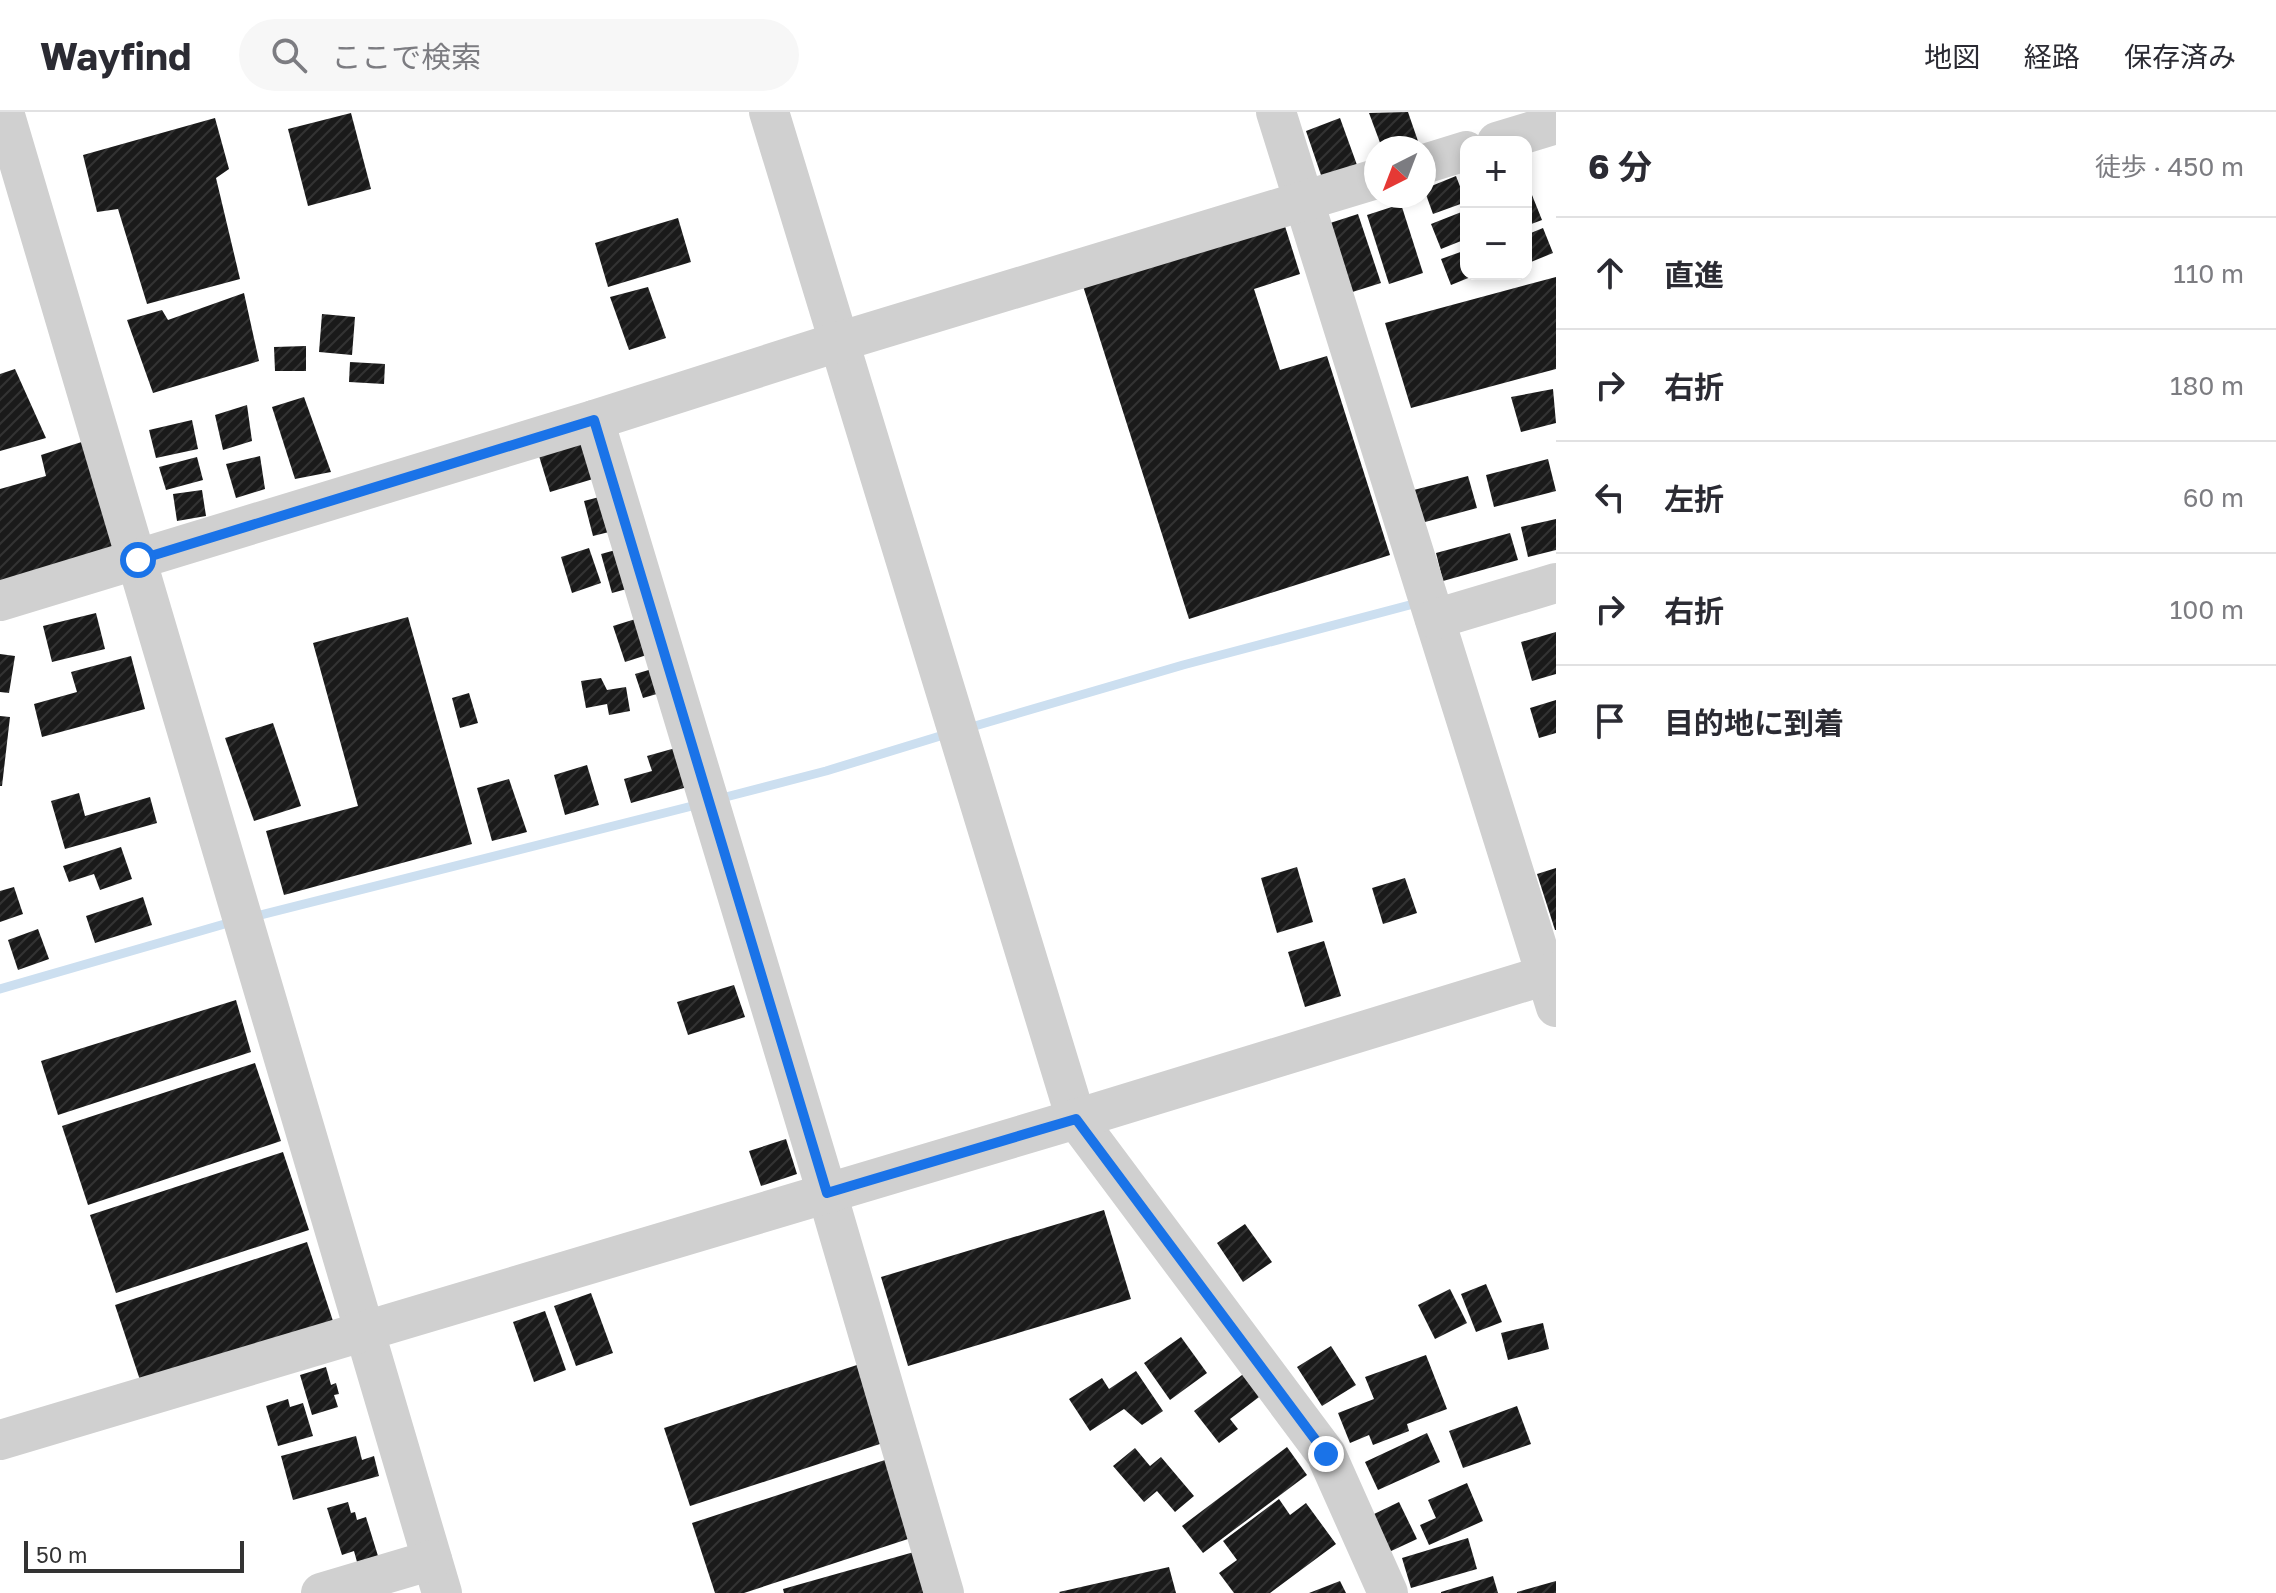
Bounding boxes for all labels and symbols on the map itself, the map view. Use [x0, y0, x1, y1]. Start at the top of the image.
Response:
north arrow [1364, 136, 1436, 208]
route start [120, 542, 156, 578]
route end [1308, 1436, 1344, 1472]
scale bar [24, 1537, 244, 1573]

